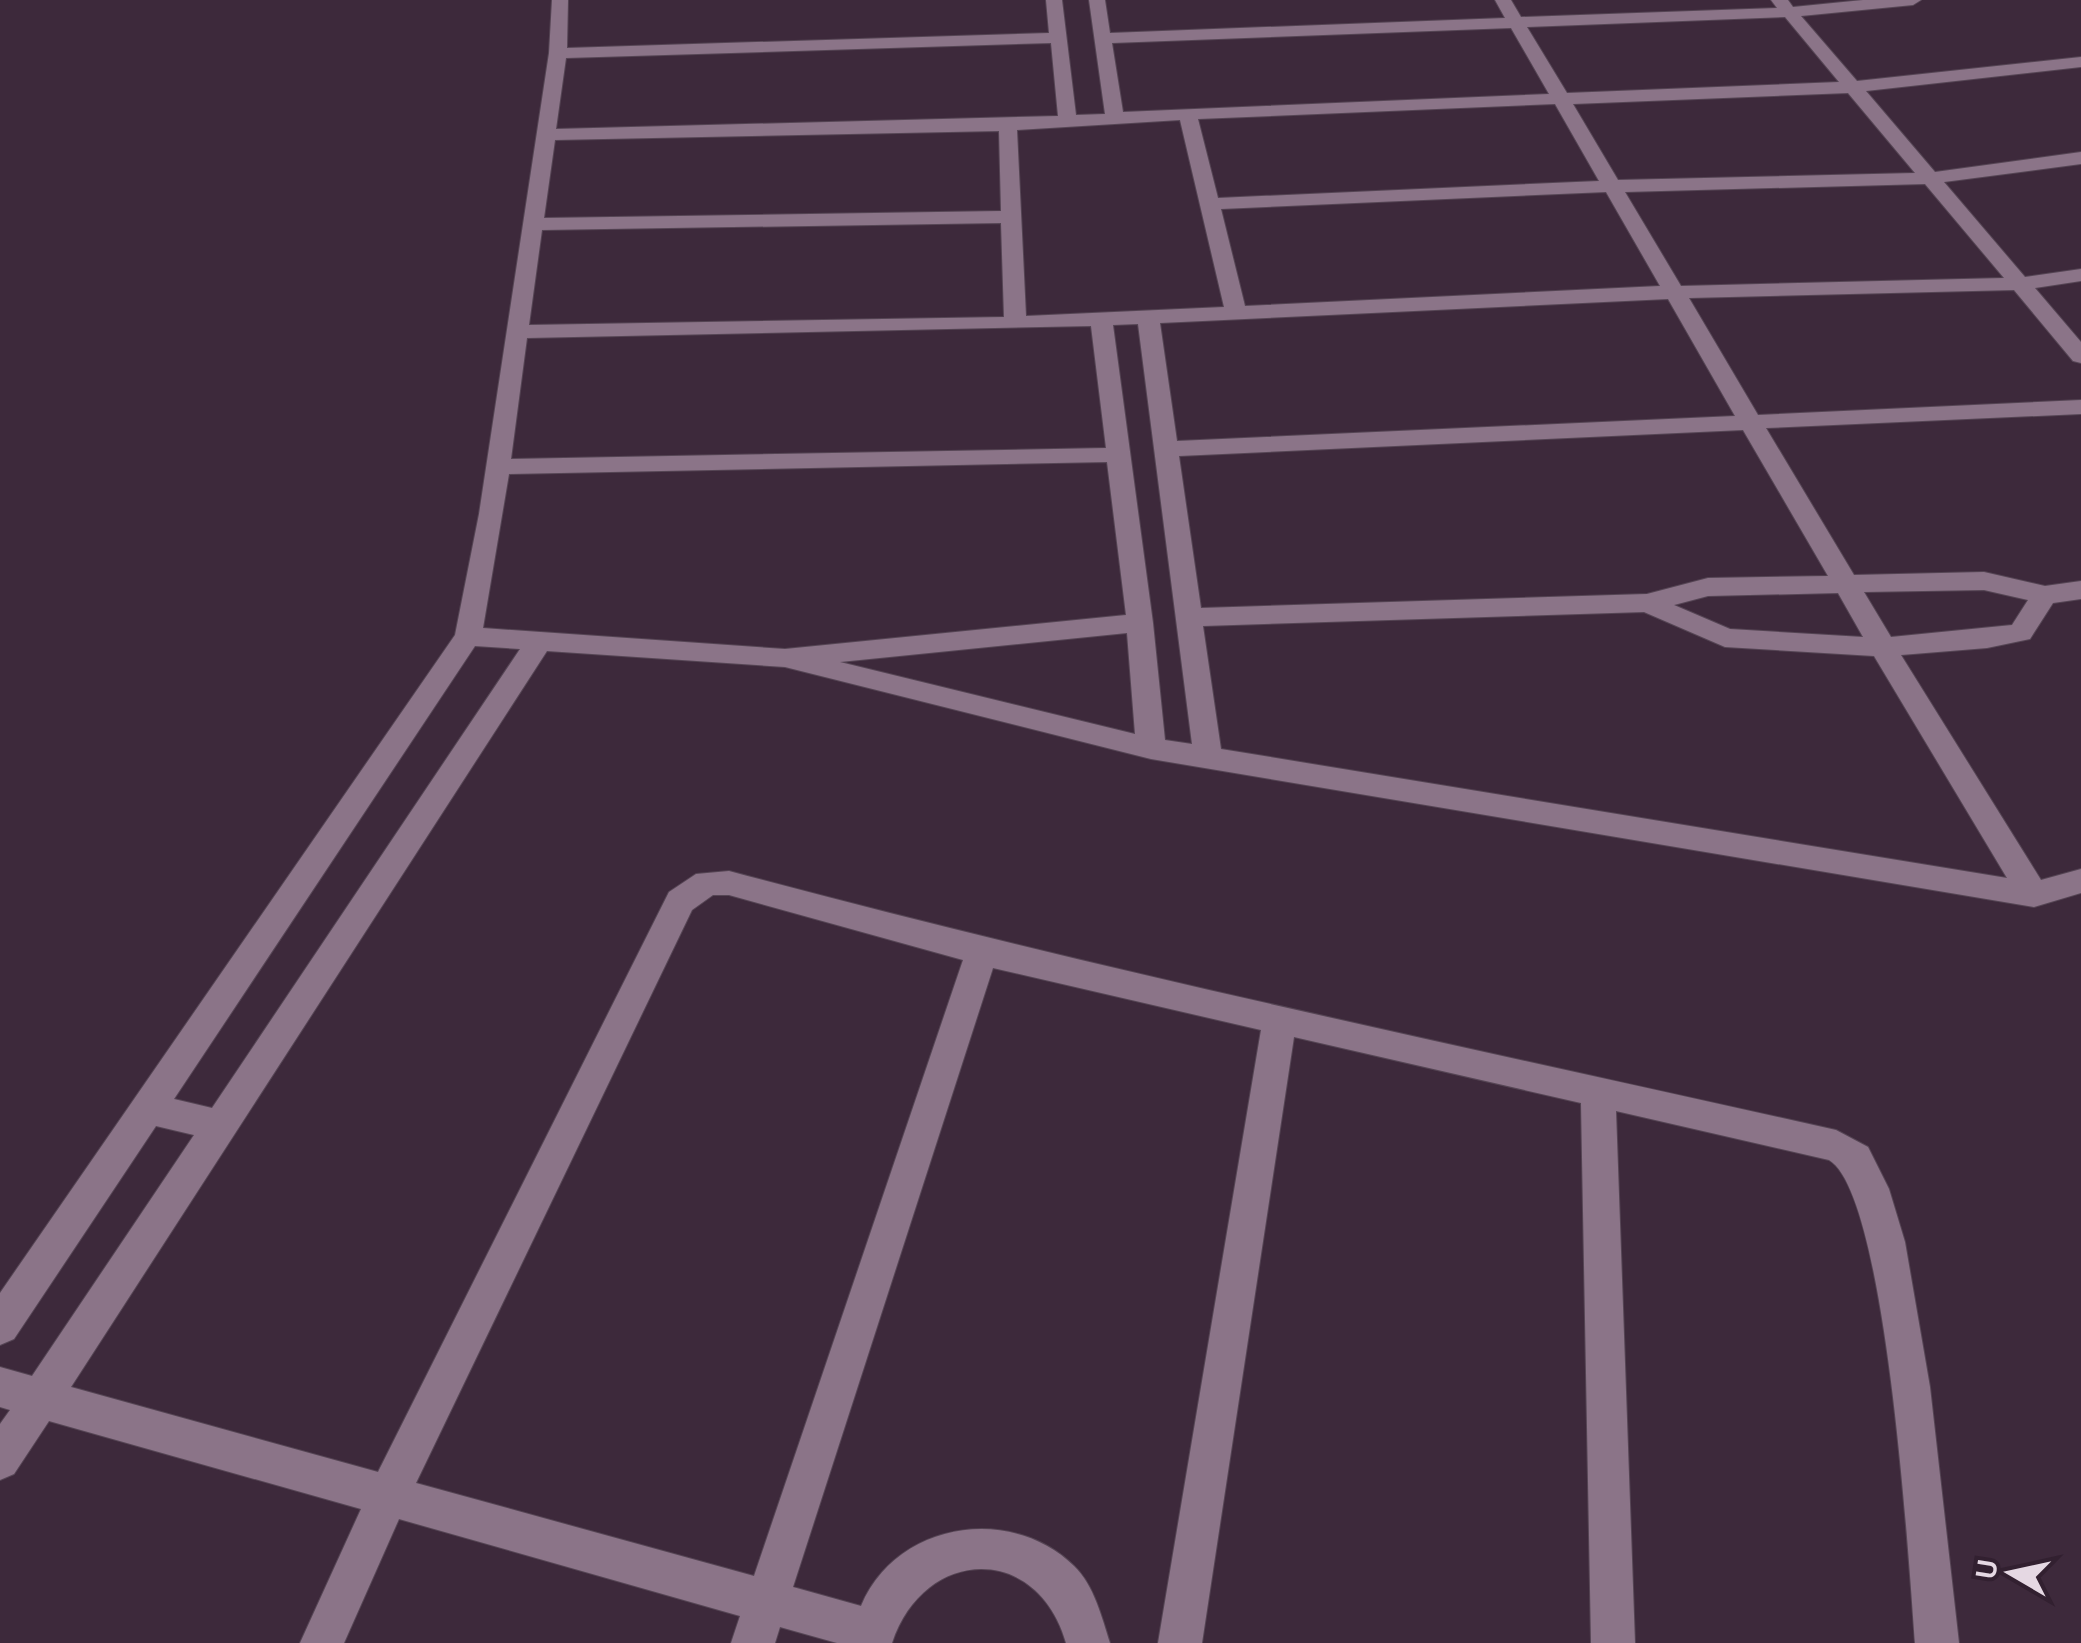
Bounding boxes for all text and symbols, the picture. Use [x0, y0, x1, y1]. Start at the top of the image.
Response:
north arrow [1961, 1523, 2061, 1623]
text: U [1967, 1557, 2006, 1581]

